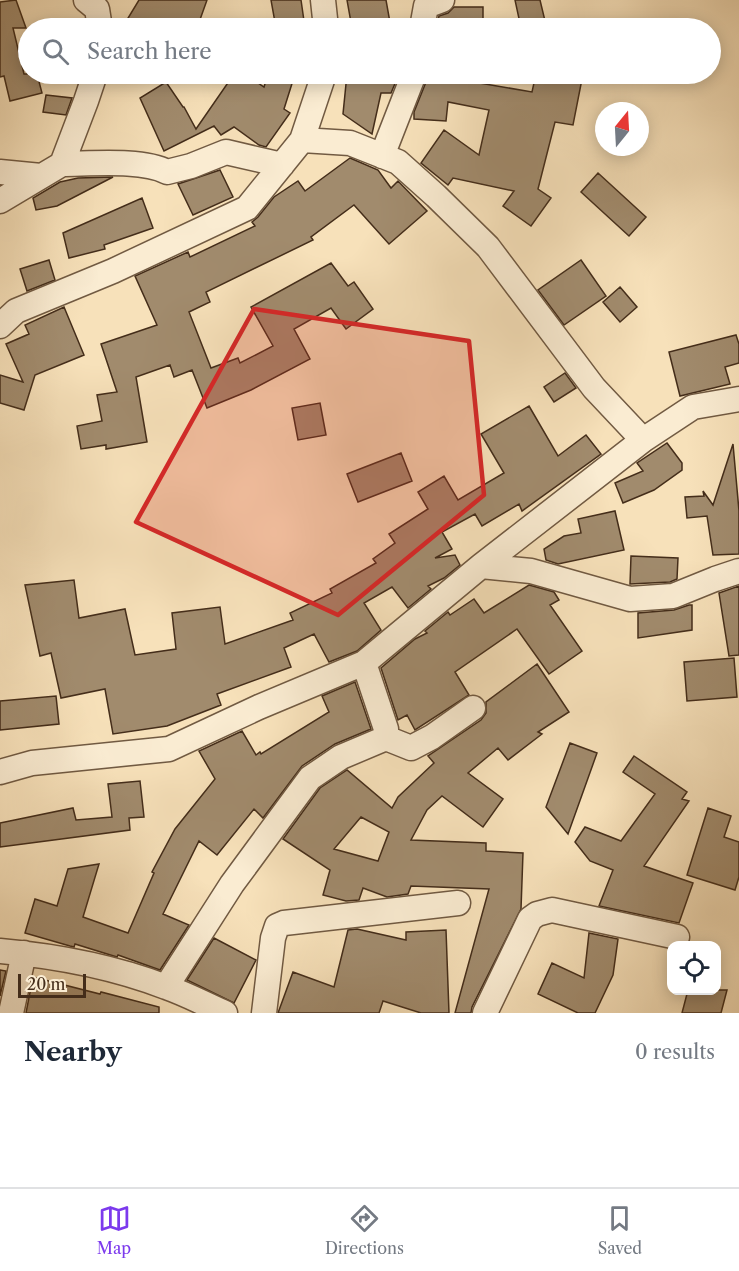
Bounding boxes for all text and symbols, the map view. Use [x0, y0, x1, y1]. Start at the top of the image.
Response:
search box [18, 18, 721, 84]
icon: search [39, 35, 72, 68]
text: Search here [87, 38, 212, 65]
north arrow [595, 102, 649, 156]
map controls [667, 941, 721, 995]
button: locate [667, 941, 721, 995]
scale bar [18, 971, 86, 998]
text: 20 m [27, 974, 66, 994]
text: Nearby [24, 1036, 122, 1068]
text: 0 results [635, 1040, 715, 1064]
tab: Map [97, 1202, 131, 1258]
tab: Directions [325, 1202, 404, 1258]
tab: Saved [598, 1202, 642, 1258]

